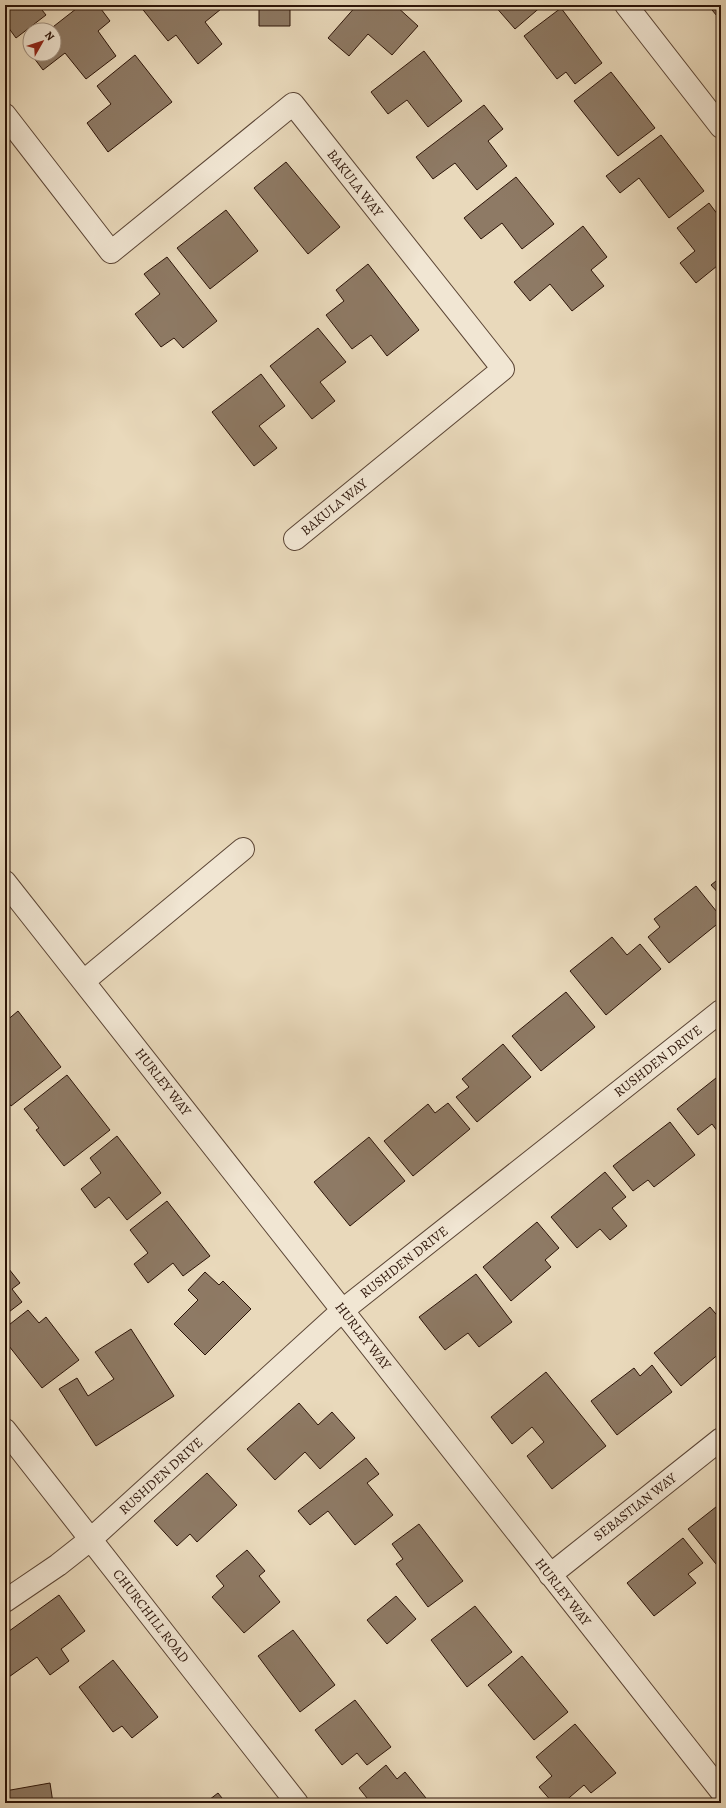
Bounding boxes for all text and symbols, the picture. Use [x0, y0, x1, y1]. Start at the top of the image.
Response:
north arrow [22, 22, 62, 62]
text: N [41, 28, 58, 44]
street label: BAKULA WAY [323, 145, 388, 221]
street label: BAKULA WAY [297, 474, 372, 540]
street label: RUSHDEN DRIVE [610, 1021, 706, 1101]
street label: HURLEY WAY [131, 1044, 196, 1120]
street label: RUSHDEN DRIVE [356, 1222, 452, 1302]
street label: HURLEY WAY [331, 1298, 396, 1374]
street label: RUSHDEN DRIVE [115, 1433, 207, 1519]
street label: SEBASTIAN WAY [589, 1468, 681, 1546]
street label: HURLEY WAY [531, 1554, 596, 1630]
street label: CHURCHILL ROAD [108, 1565, 194, 1667]

